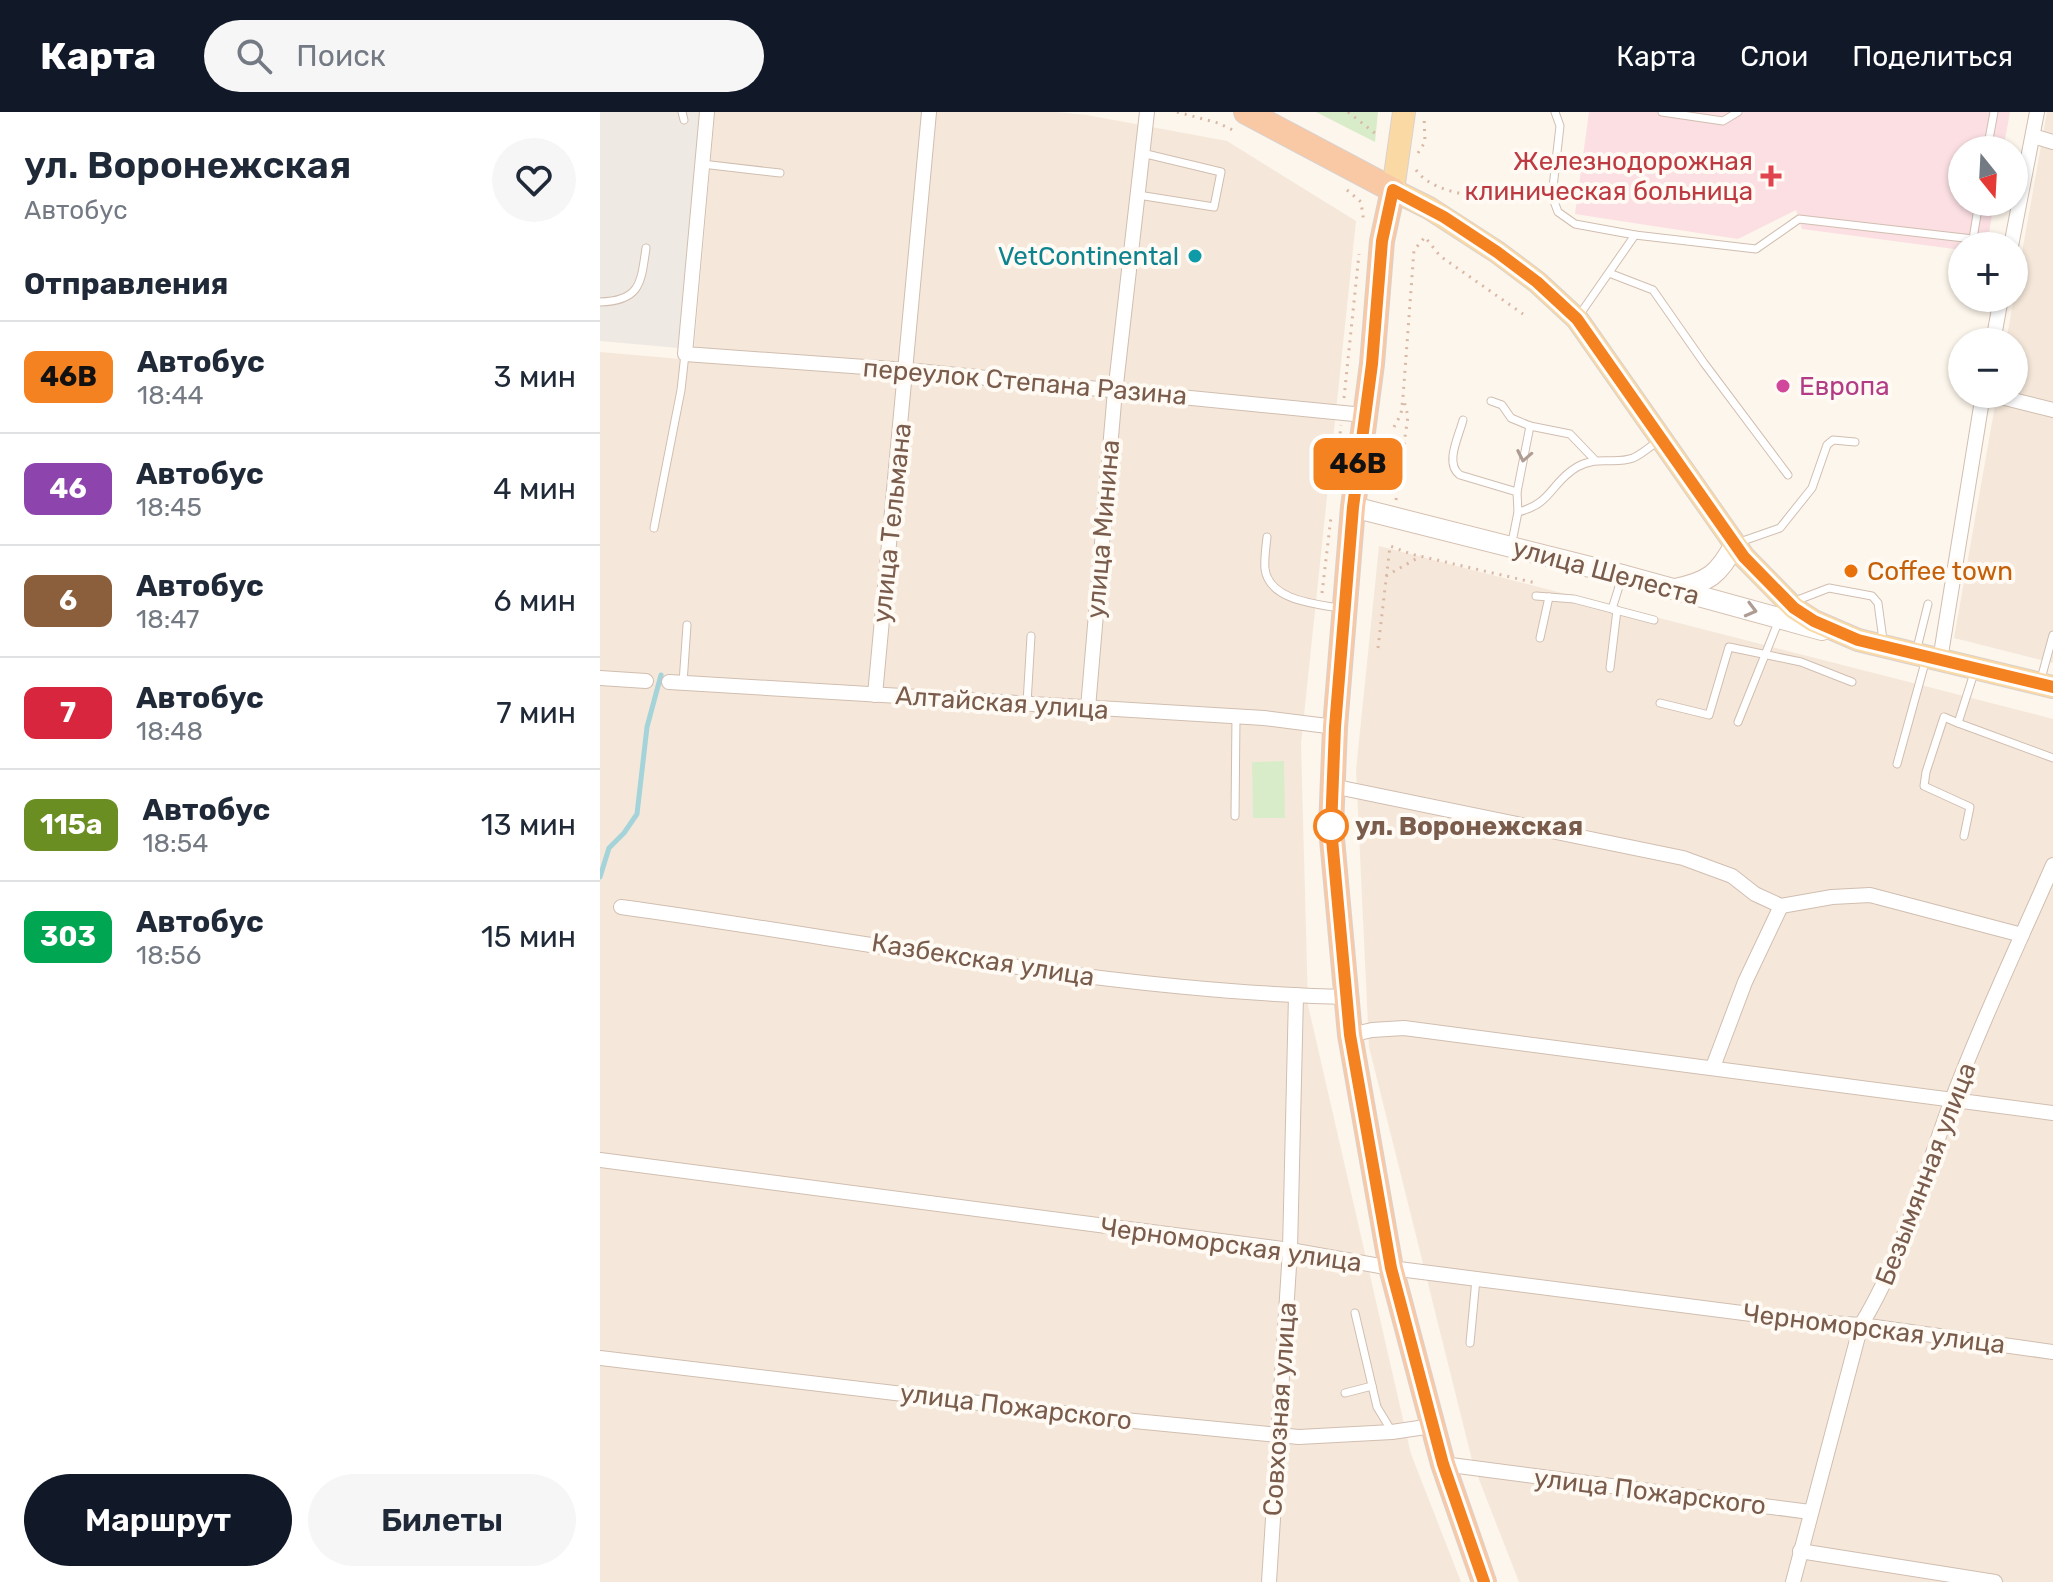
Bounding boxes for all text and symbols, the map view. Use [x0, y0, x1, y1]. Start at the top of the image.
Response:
search box [204, 20, 764, 92]
text: Карта [40, 33, 156, 79]
icon: search [232, 34, 276, 78]
text: Поиск [296, 38, 386, 74]
text: Карта [1616, 40, 1696, 73]
text: Слои [1740, 40, 1808, 73]
text: Поделиться [1852, 40, 2013, 73]
north arrow [1948, 136, 2028, 216]
map controls [1948, 136, 2028, 408]
button: heart [492, 138, 576, 222]
text: ул. Воронежская [24, 142, 351, 188]
place label: Железнодорожная клиническая больница [1464, 146, 1753, 207]
marker: Железнодорожная клиническая больница [1760, 165, 1782, 187]
text: Автобус [24, 195, 127, 226]
button: + [1948, 232, 2028, 312]
place label: VetContinental [998, 241, 1179, 272]
marker: VetContinental [1186, 247, 1204, 265]
text: Отправления [24, 266, 228, 302]
button: − [1948, 328, 2028, 408]
text: Автобус [137, 344, 265, 380]
street label: переулок Степана Разина [862, 352, 1188, 412]
text: 3 мин [494, 359, 576, 395]
text: 46В [40, 360, 97, 393]
place label: Европа [1799, 371, 1890, 402]
marker: Европа [1774, 377, 1792, 395]
text: 18:44 [137, 380, 204, 411]
street label: улица Тельмана [866, 421, 918, 625]
street label: улица Минина [1080, 438, 1126, 620]
line badge: 46В [1312, 438, 1404, 490]
text: 46В [1329, 447, 1387, 480]
one-way arrow [1516, 449, 1533, 463]
text: Автобус [136, 456, 264, 492]
text: 4 мин [493, 471, 576, 507]
text: 46 [49, 472, 87, 505]
text: 18:45 [136, 492, 202, 523]
street label: улица Шелеста [1509, 532, 1703, 612]
place label: Coffee town [1867, 556, 2013, 587]
marker: Coffee town [1842, 562, 1860, 580]
text: Автобус [136, 568, 264, 604]
text: 6 мин [494, 583, 576, 619]
text: 6 [59, 584, 77, 617]
one-way arrow [1743, 601, 1757, 617]
text: 18:47 [136, 604, 199, 635]
text: Автобус [136, 680, 264, 716]
street label: Алтайская улица [894, 680, 1110, 726]
text: 7 мин [496, 695, 576, 731]
text: 7 [60, 696, 76, 729]
text: 18:48 [136, 716, 203, 747]
text: Автобус [142, 792, 270, 828]
text: 13 мин [481, 807, 576, 843]
text: 115а [40, 808, 102, 841]
marker: ул. Воронежская [1314, 809, 1348, 843]
place label: ул. Воронежская [1355, 811, 1583, 842]
text: 18:54 [142, 828, 208, 859]
text: Автобус [136, 904, 264, 940]
text: 15 мин [481, 919, 576, 955]
text: 303 [40, 920, 96, 953]
street label: Казбекская улица [869, 927, 1097, 993]
text: 18:56 [136, 940, 201, 971]
street label: Безымянная улица [1869, 1058, 1983, 1290]
street label: Черноморская улица [1098, 1211, 1364, 1279]
street label: Черноморская улица [1741, 1298, 2007, 1360]
street label: Совхозная улица [1257, 1301, 1303, 1517]
street label: улица Пожарского [898, 1377, 1134, 1437]
street label: улица Пожарского [1532, 1462, 1768, 1522]
button: Маршрут [24, 1474, 292, 1566]
button: Билеты [308, 1474, 576, 1566]

